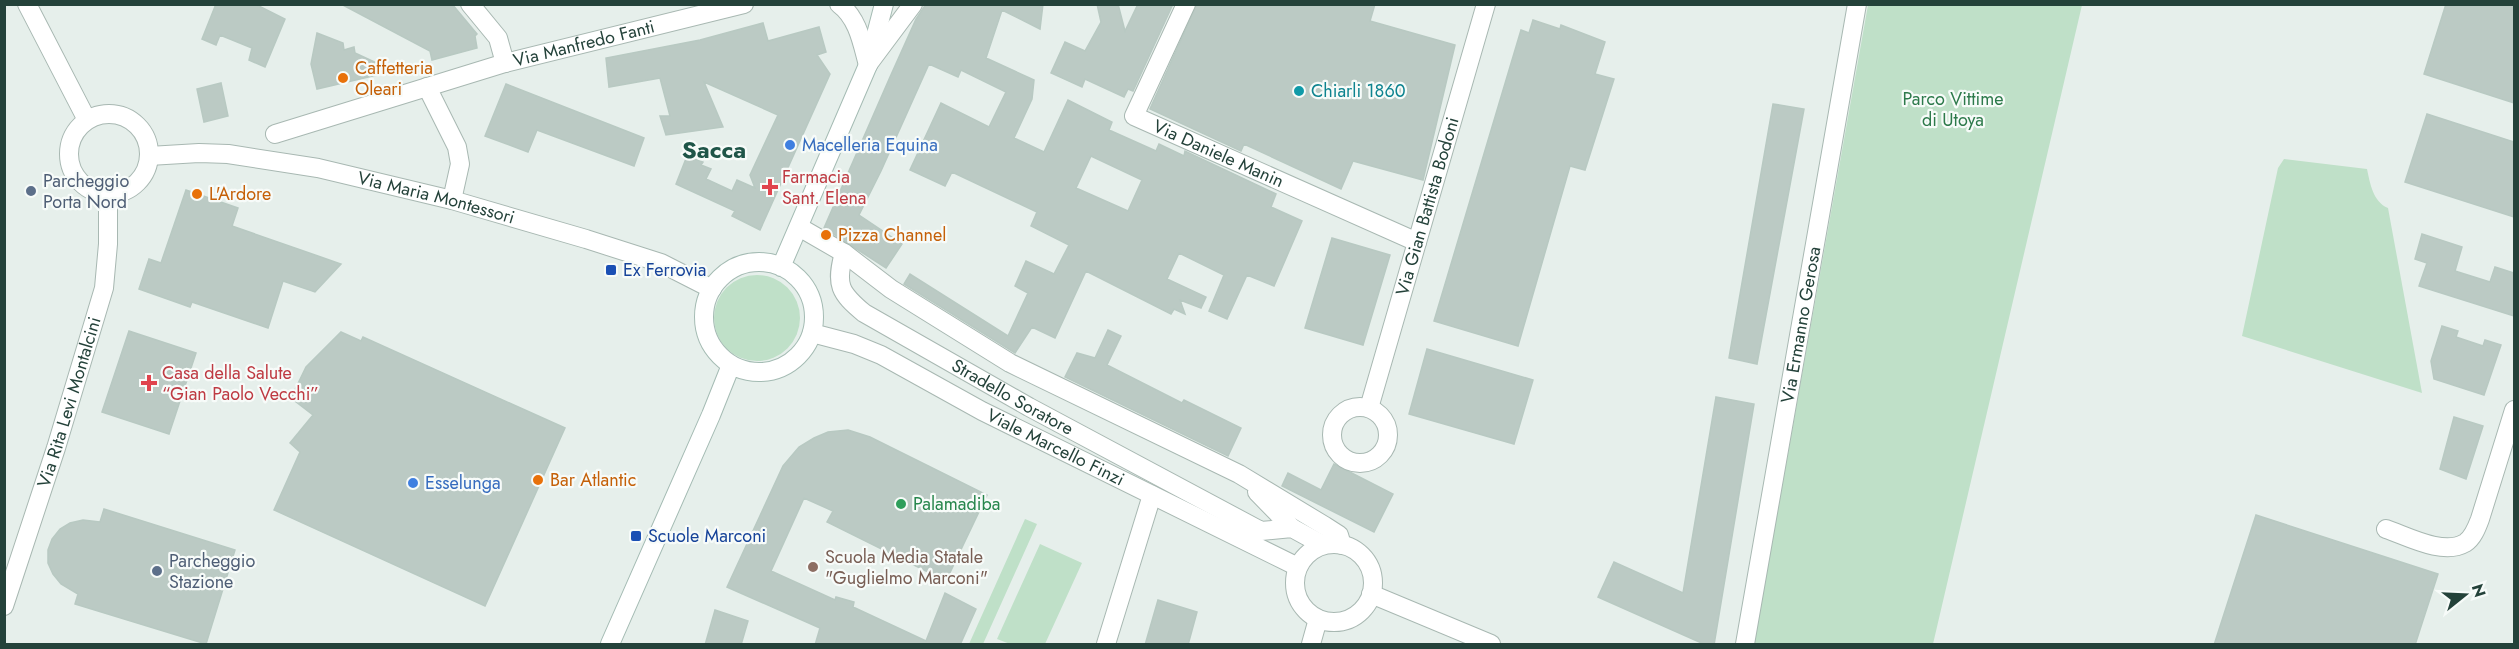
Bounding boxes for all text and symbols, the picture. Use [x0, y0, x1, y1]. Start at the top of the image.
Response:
street label: Via Manfredo Fanti [511, 14, 657, 73]
place label: Caffetteria Oleari [355, 55, 433, 102]
marker: Caffetteria Oleari [336, 71, 350, 85]
place label: Chiarli 1860 [1311, 78, 1406, 104]
marker: Chiarli 1860 [1292, 84, 1306, 98]
park label: Parco Vittime di Utoya [1903, 86, 2003, 133]
street label: Via Daniele Manin [1149, 113, 1288, 194]
street label: Via Gian Battista Bodoni [1389, 114, 1466, 299]
district label: Sacca [682, 132, 746, 167]
place label: Macelleria Equina [802, 132, 938, 158]
marker: Macelleria Equina [783, 138, 797, 152]
place label: Farmacia Sant. Elena [782, 164, 867, 211]
street label: Via Maria Montessori [355, 165, 518, 231]
place label: Parcheggio Porta Nord [43, 168, 129, 215]
marker: Farmacia Sant. Elena [763, 180, 777, 194]
place label: L'Ardore [209, 181, 271, 207]
marker: Parcheggio Porta Nord [24, 184, 38, 198]
marker: L'Ardore [190, 187, 204, 201]
place label: Pizza Channel [838, 222, 946, 248]
marker: Pizza Channel [819, 228, 833, 242]
street label: Via Ermanno Gerosa [1774, 245, 1827, 405]
place label: Ex Ferrovia [623, 257, 706, 283]
marker: Ex Ferrovia [604, 263, 618, 277]
street label: Via Rita Levi Montalcini [31, 314, 108, 491]
street label: Stradello Soratore [947, 352, 1078, 441]
place label: Casa della Salute “Gian Paolo Vecchi” [162, 360, 319, 407]
marker: Casa della Salute “Gian Paolo Vecchi” [140, 374, 158, 392]
street label: Viale Marcello Finzi [982, 402, 1129, 492]
place label: Bar Atlantic [550, 467, 636, 493]
place label: Esselunga [425, 470, 501, 496]
marker: Bar Atlantic [531, 473, 545, 487]
marker: Esselunga [406, 476, 420, 490]
place label: Palamadiba [913, 491, 1000, 517]
marker: Palamadiba [894, 497, 908, 511]
place label: Scuole Marconi [648, 523, 766, 549]
marker: Scuole Marconi [629, 529, 643, 543]
place label: Scuola Media Statale "Guglielmo Marconi" [825, 544, 988, 591]
place label: Parcheggio Stazione [169, 548, 255, 595]
marker: Scuola Media Statale "Guglielmo Marconi" [806, 560, 820, 574]
marker: Parcheggio Stazione [150, 564, 164, 578]
north arrow [2435, 565, 2495, 625]
text: N [2466, 581, 2492, 600]

